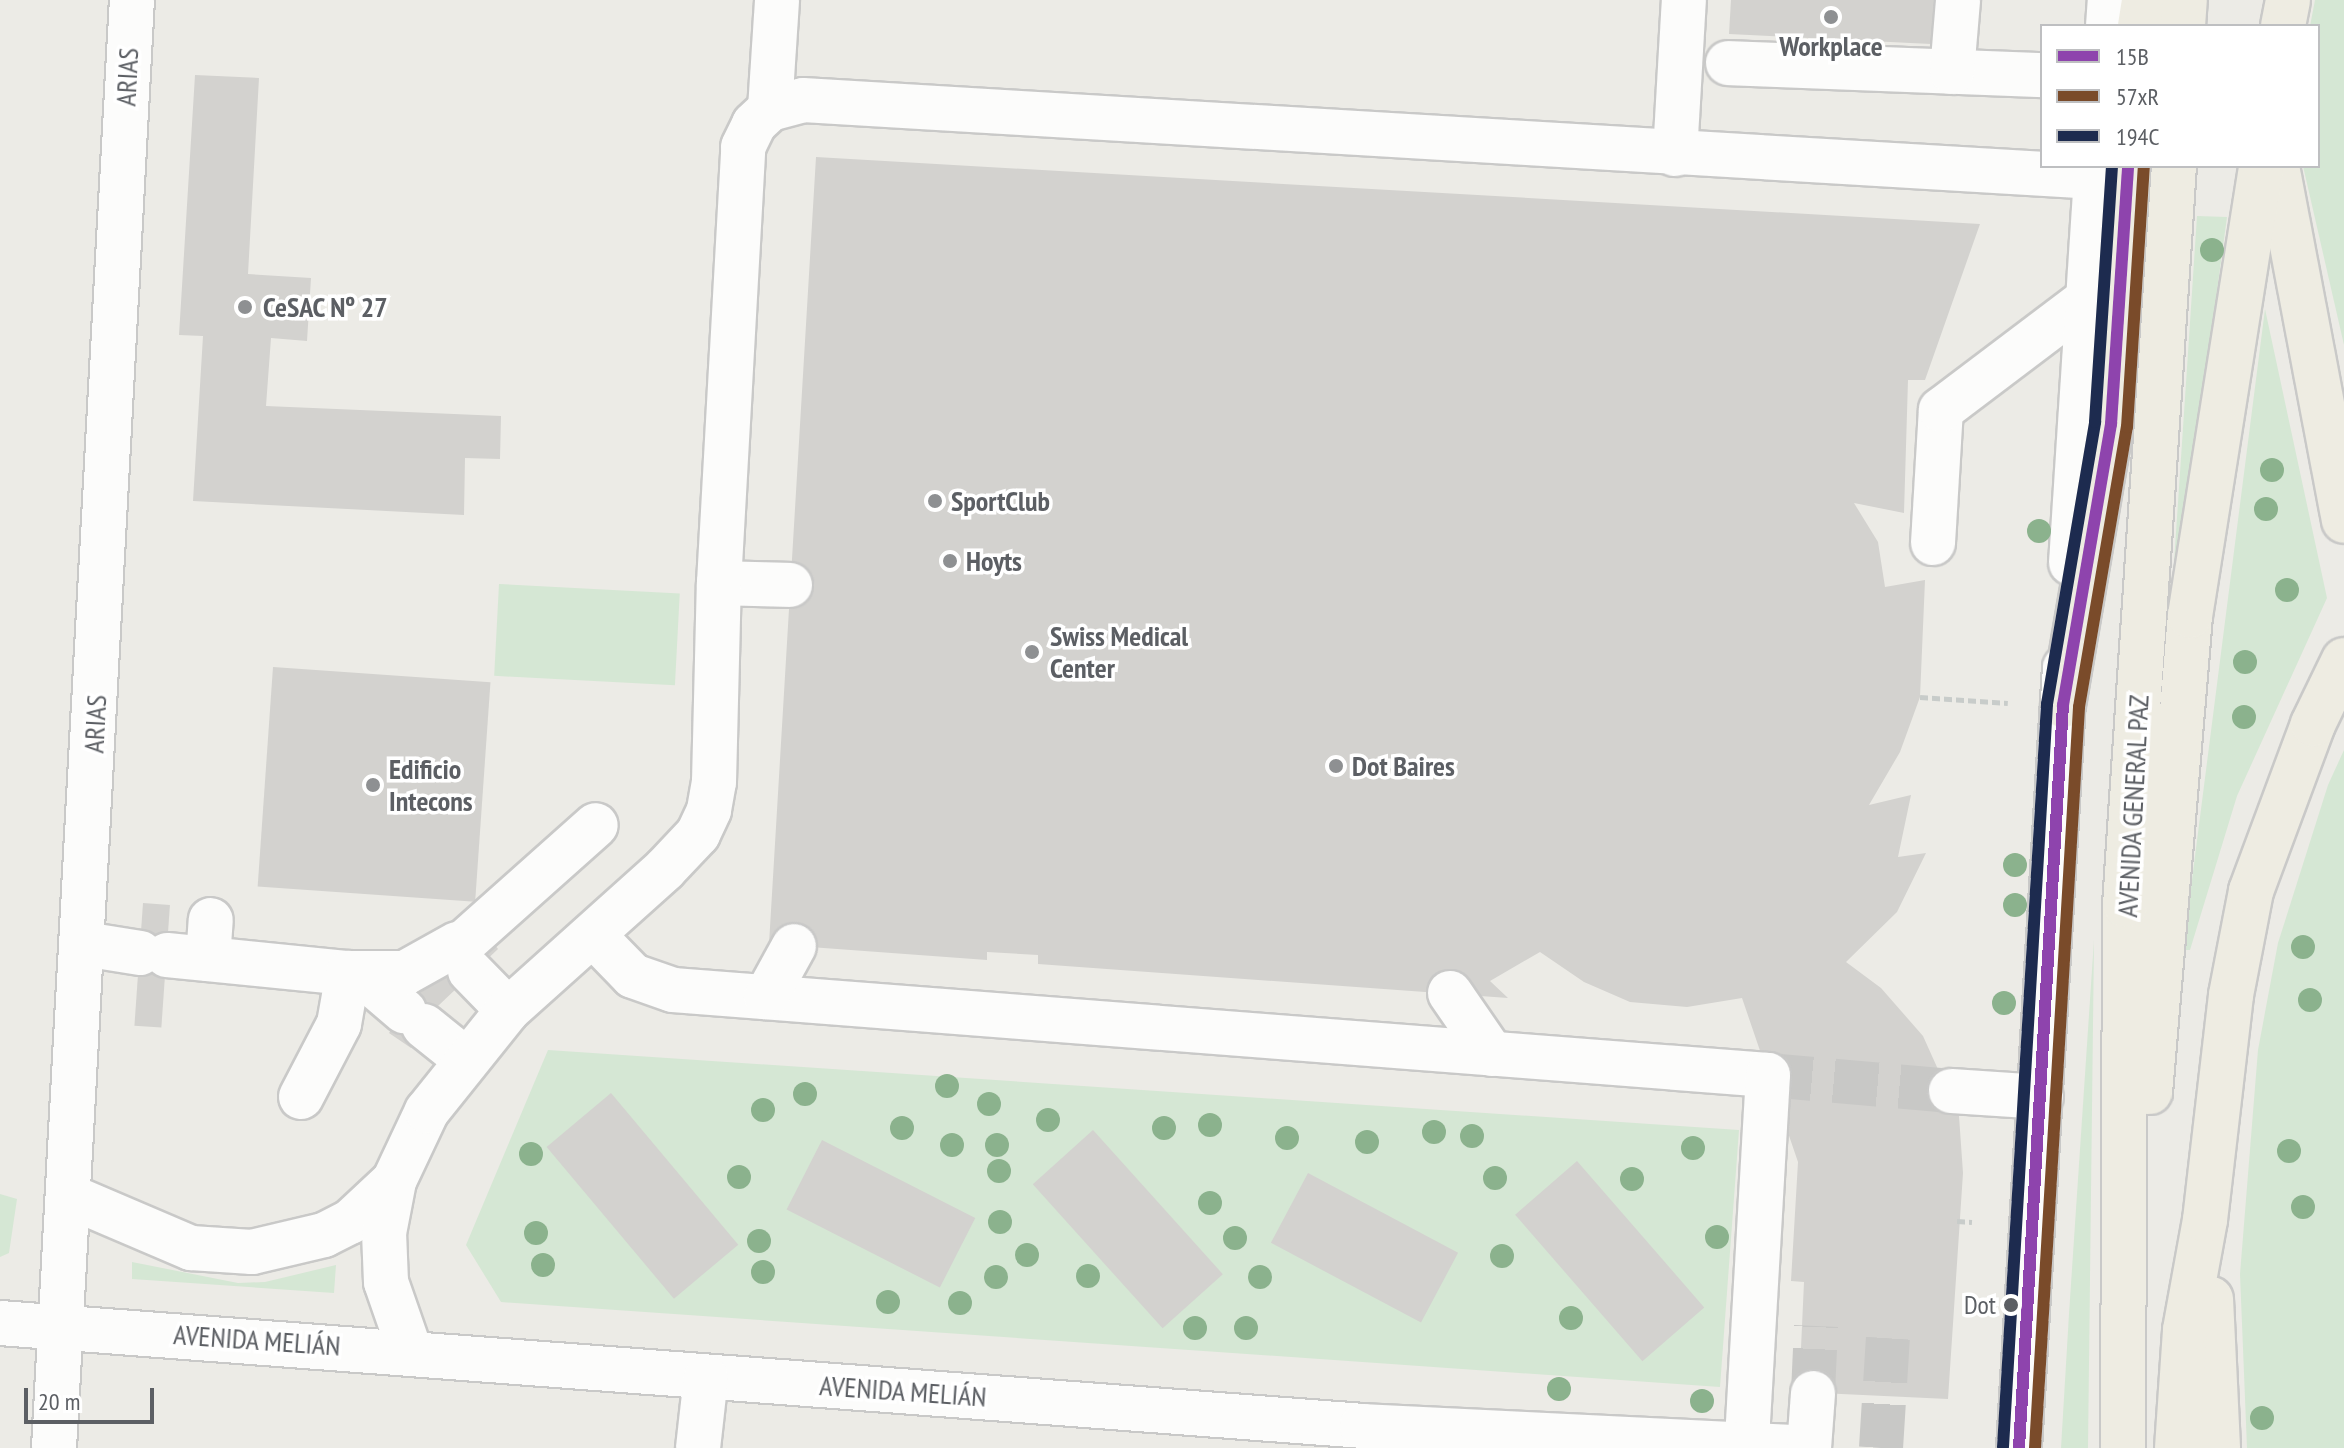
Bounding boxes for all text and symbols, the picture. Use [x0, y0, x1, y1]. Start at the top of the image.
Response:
marker: Workplace [1822, 8, 1840, 26]
legend [2040, 24, 2320, 168]
place label: Workplace [1779, 29, 1883, 63]
text: 15B [2116, 41, 2149, 72]
street label: ARIAS [109, 47, 145, 107]
text: 57xR [2116, 81, 2159, 112]
text: 194C [2116, 121, 2159, 152]
place label: CeSAC Nº 27 [263, 290, 389, 324]
marker: CeSAC Nº 27 [234, 296, 256, 318]
place label: SportClub [951, 484, 1050, 518]
marker: SportClub [926, 492, 944, 510]
place label: Hoyts [966, 544, 1022, 578]
marker: Hoyts [941, 552, 959, 570]
place label: Swiss Medical Center [1050, 619, 1188, 685]
marker: Swiss Medical Center [1021, 641, 1043, 663]
street label: AVENIDA GENERAL PAZ [2110, 693, 2156, 919]
street label: ARIAS [77, 694, 113, 754]
place label: Dot Baires [1352, 749, 1455, 783]
place label: Edificio Intecons [389, 752, 473, 818]
marker: Dot Baires [1327, 757, 1345, 775]
marker: Edificio Intecons [364, 776, 382, 794]
place label: Dot [1964, 1289, 1996, 1321]
marker: Dot [2003, 1297, 2019, 1313]
street label: AVENIDA MELIÁN [172, 1317, 342, 1363]
street label: AVENIDA MELIÁN [818, 1368, 988, 1414]
scale bar [28, 1372, 158, 1422]
text: 20 m [38, 1386, 80, 1417]

